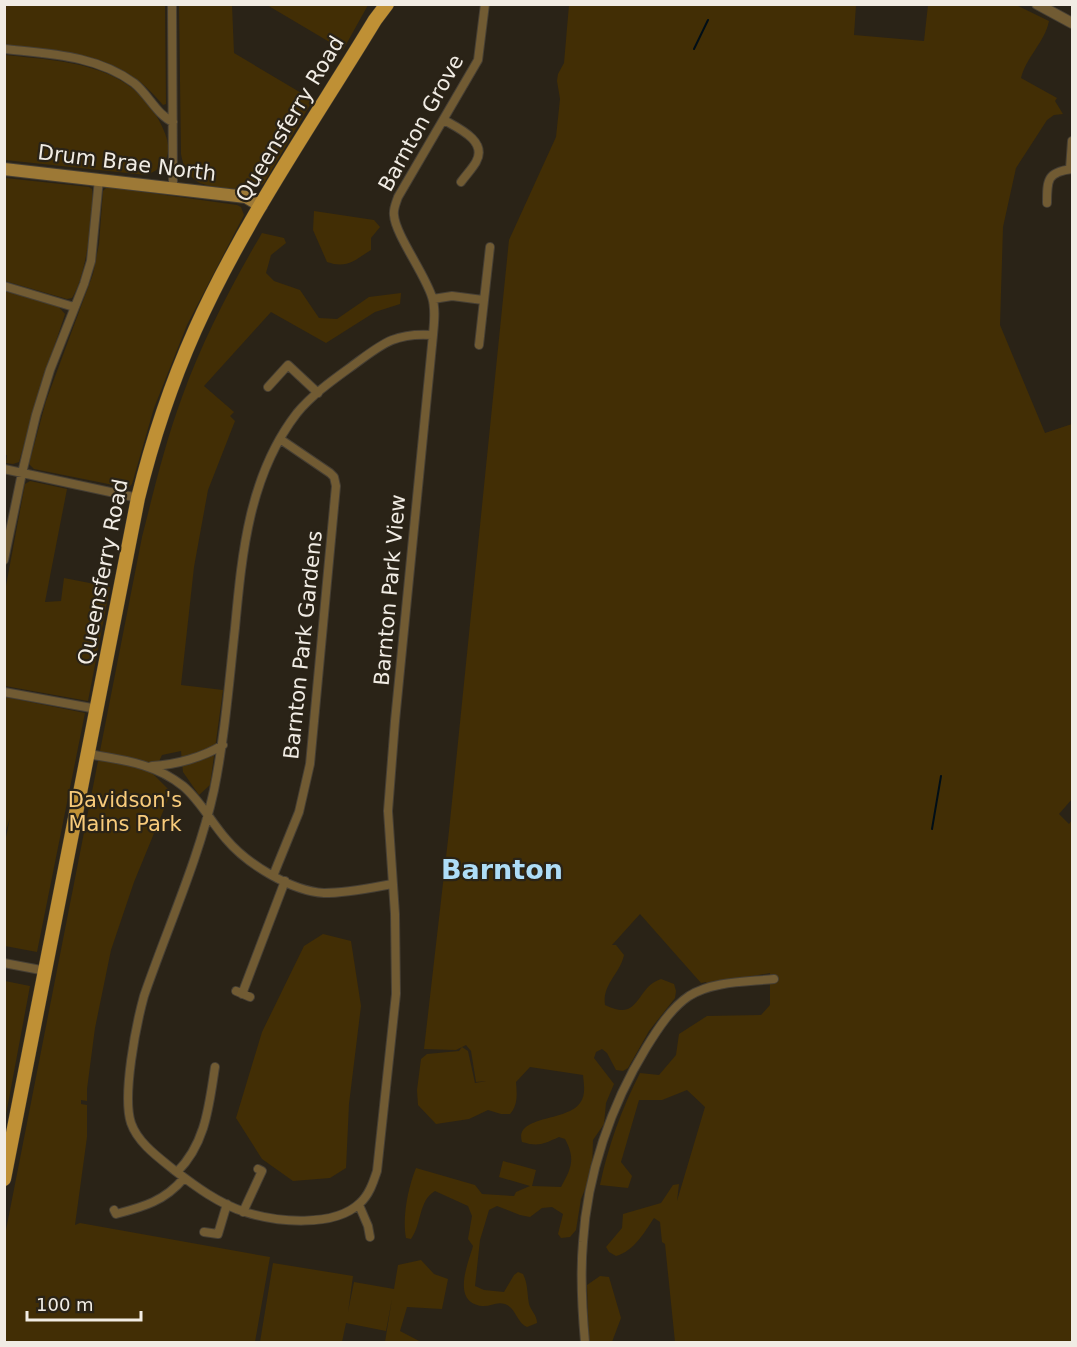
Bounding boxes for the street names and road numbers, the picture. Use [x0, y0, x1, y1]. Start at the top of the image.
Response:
street label: Queensferry Road [231, 32, 349, 206]
street label: Barnton Grove [374, 50, 468, 196]
street label: Drum Brae North [36, 140, 218, 186]
street label: Queensferry Road [73, 477, 133, 667]
street label: Barnton Park View [370, 493, 410, 687]
street label: Barnton Park Gardens [279, 529, 327, 761]

